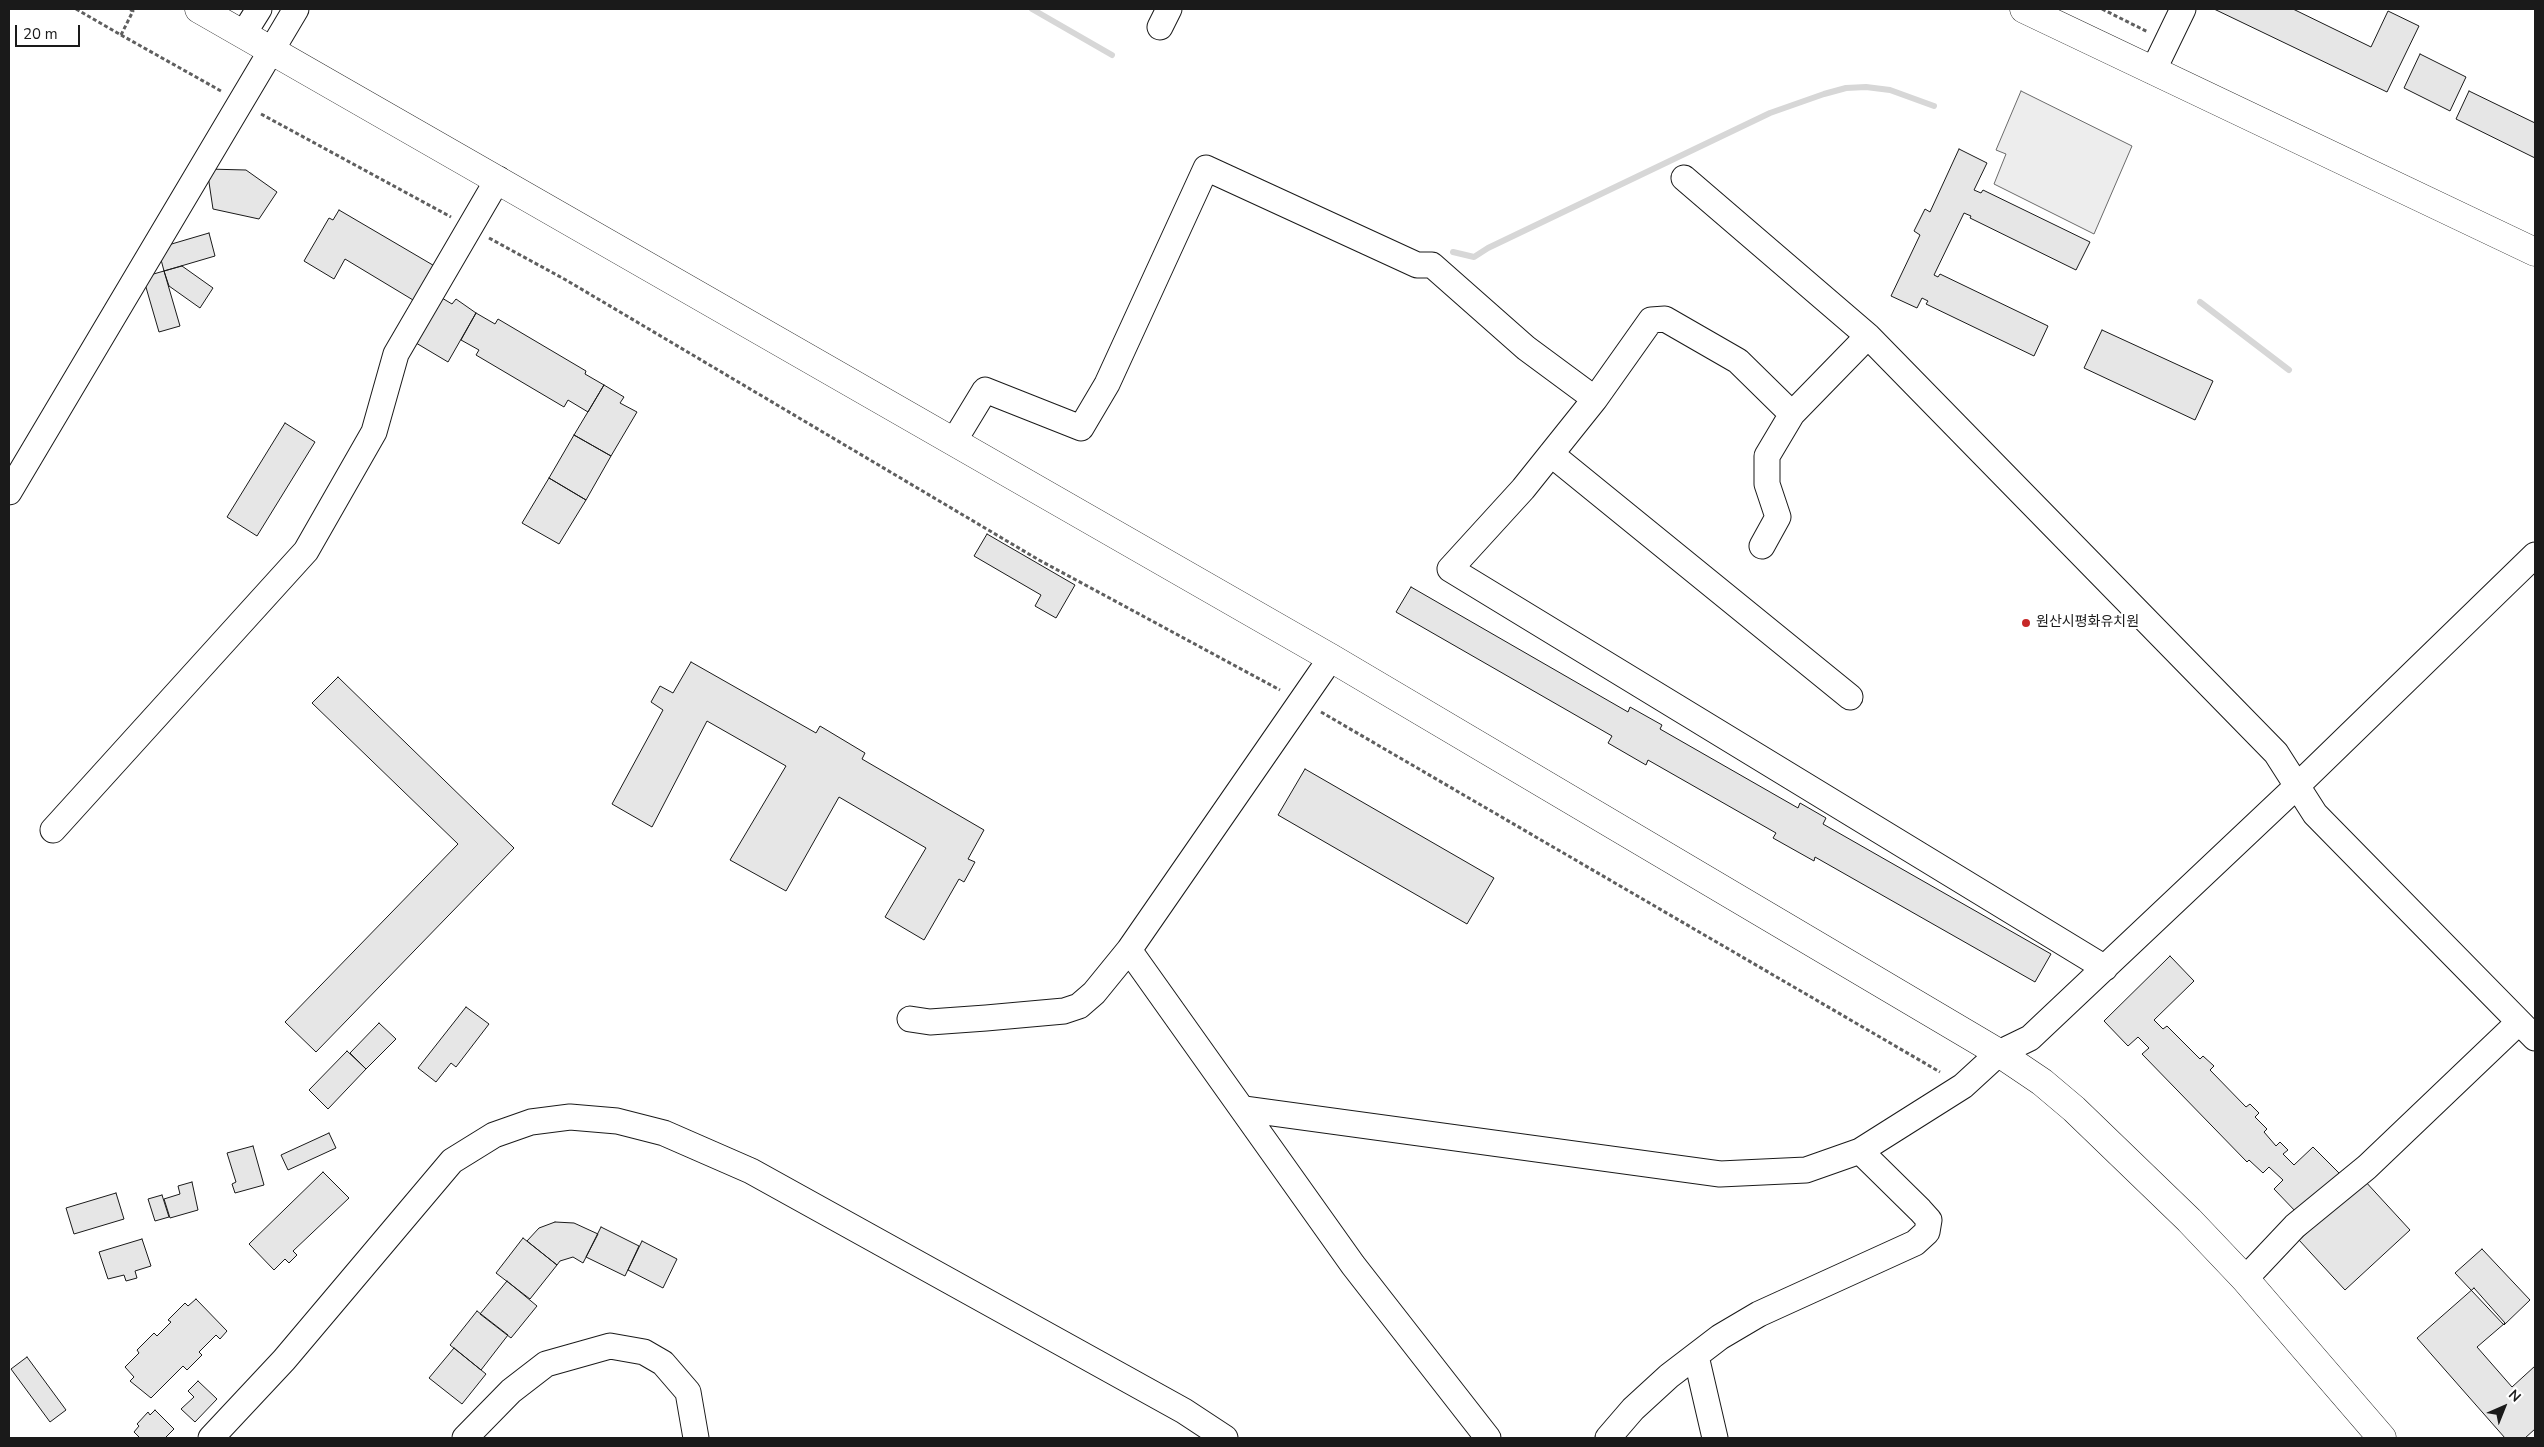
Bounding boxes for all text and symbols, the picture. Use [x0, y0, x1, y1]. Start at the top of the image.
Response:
scale bar [18, 15, 82, 47]
text: 20 m [23, 24, 58, 44]
place label: 원산시평화유치원 [2036, 615, 2139, 631]
marker: 원산시평화유치원 [2020, 617, 2032, 629]
north arrow [2479, 1382, 2529, 1432]
text: N [2504, 1385, 2525, 1406]

